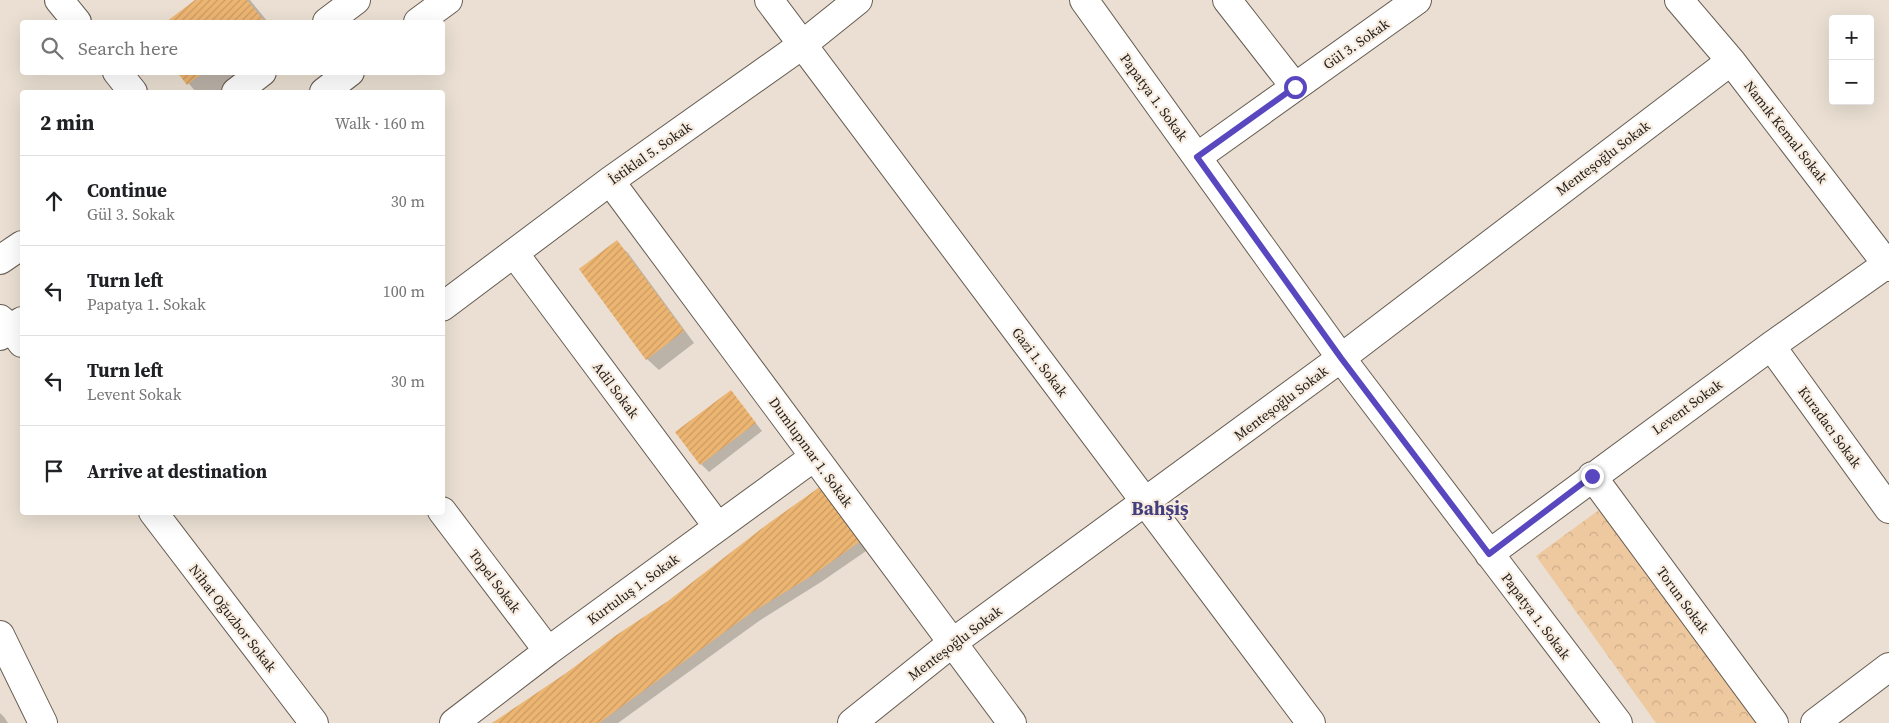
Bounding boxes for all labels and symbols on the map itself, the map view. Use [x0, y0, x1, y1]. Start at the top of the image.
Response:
street label: Gül 3. Sokak [1319, 14, 1393, 74]
street label: Papatya 1. Sokak [1115, 49, 1193, 145]
route start [1284, 76, 1307, 99]
street label: Namık Kemal Sokak [1740, 76, 1833, 188]
street label: Menteşoğlu Sokak [1552, 116, 1654, 200]
street label: İstiklal 5. Sokak [604, 117, 696, 189]
street label: Gazi 1. Sokak [1007, 323, 1073, 401]
street label: Adil Sokak [588, 358, 644, 423]
street label: Menteşoğlu Sokak [1230, 361, 1332, 445]
street label: Levent Sokak [1648, 374, 1727, 439]
street label: Kuradacı Sokak [1794, 382, 1867, 472]
street label: Dumlupınar 1. Sokak [764, 393, 858, 511]
route end [1581, 465, 1604, 488]
district label: Bahşiş [1131, 495, 1189, 521]
street label: Topel Sokak [465, 545, 526, 617]
street label: Kurtuluş 1. Sokak [583, 549, 683, 629]
street label: Nihat Oğuzbor Sokak [185, 560, 282, 676]
street label: Torun Sokak [1652, 563, 1714, 638]
street label: Papatya 1. Sokak [1497, 568, 1575, 664]
street label: Menteşoğlu Sokak [904, 601, 1006, 685]

